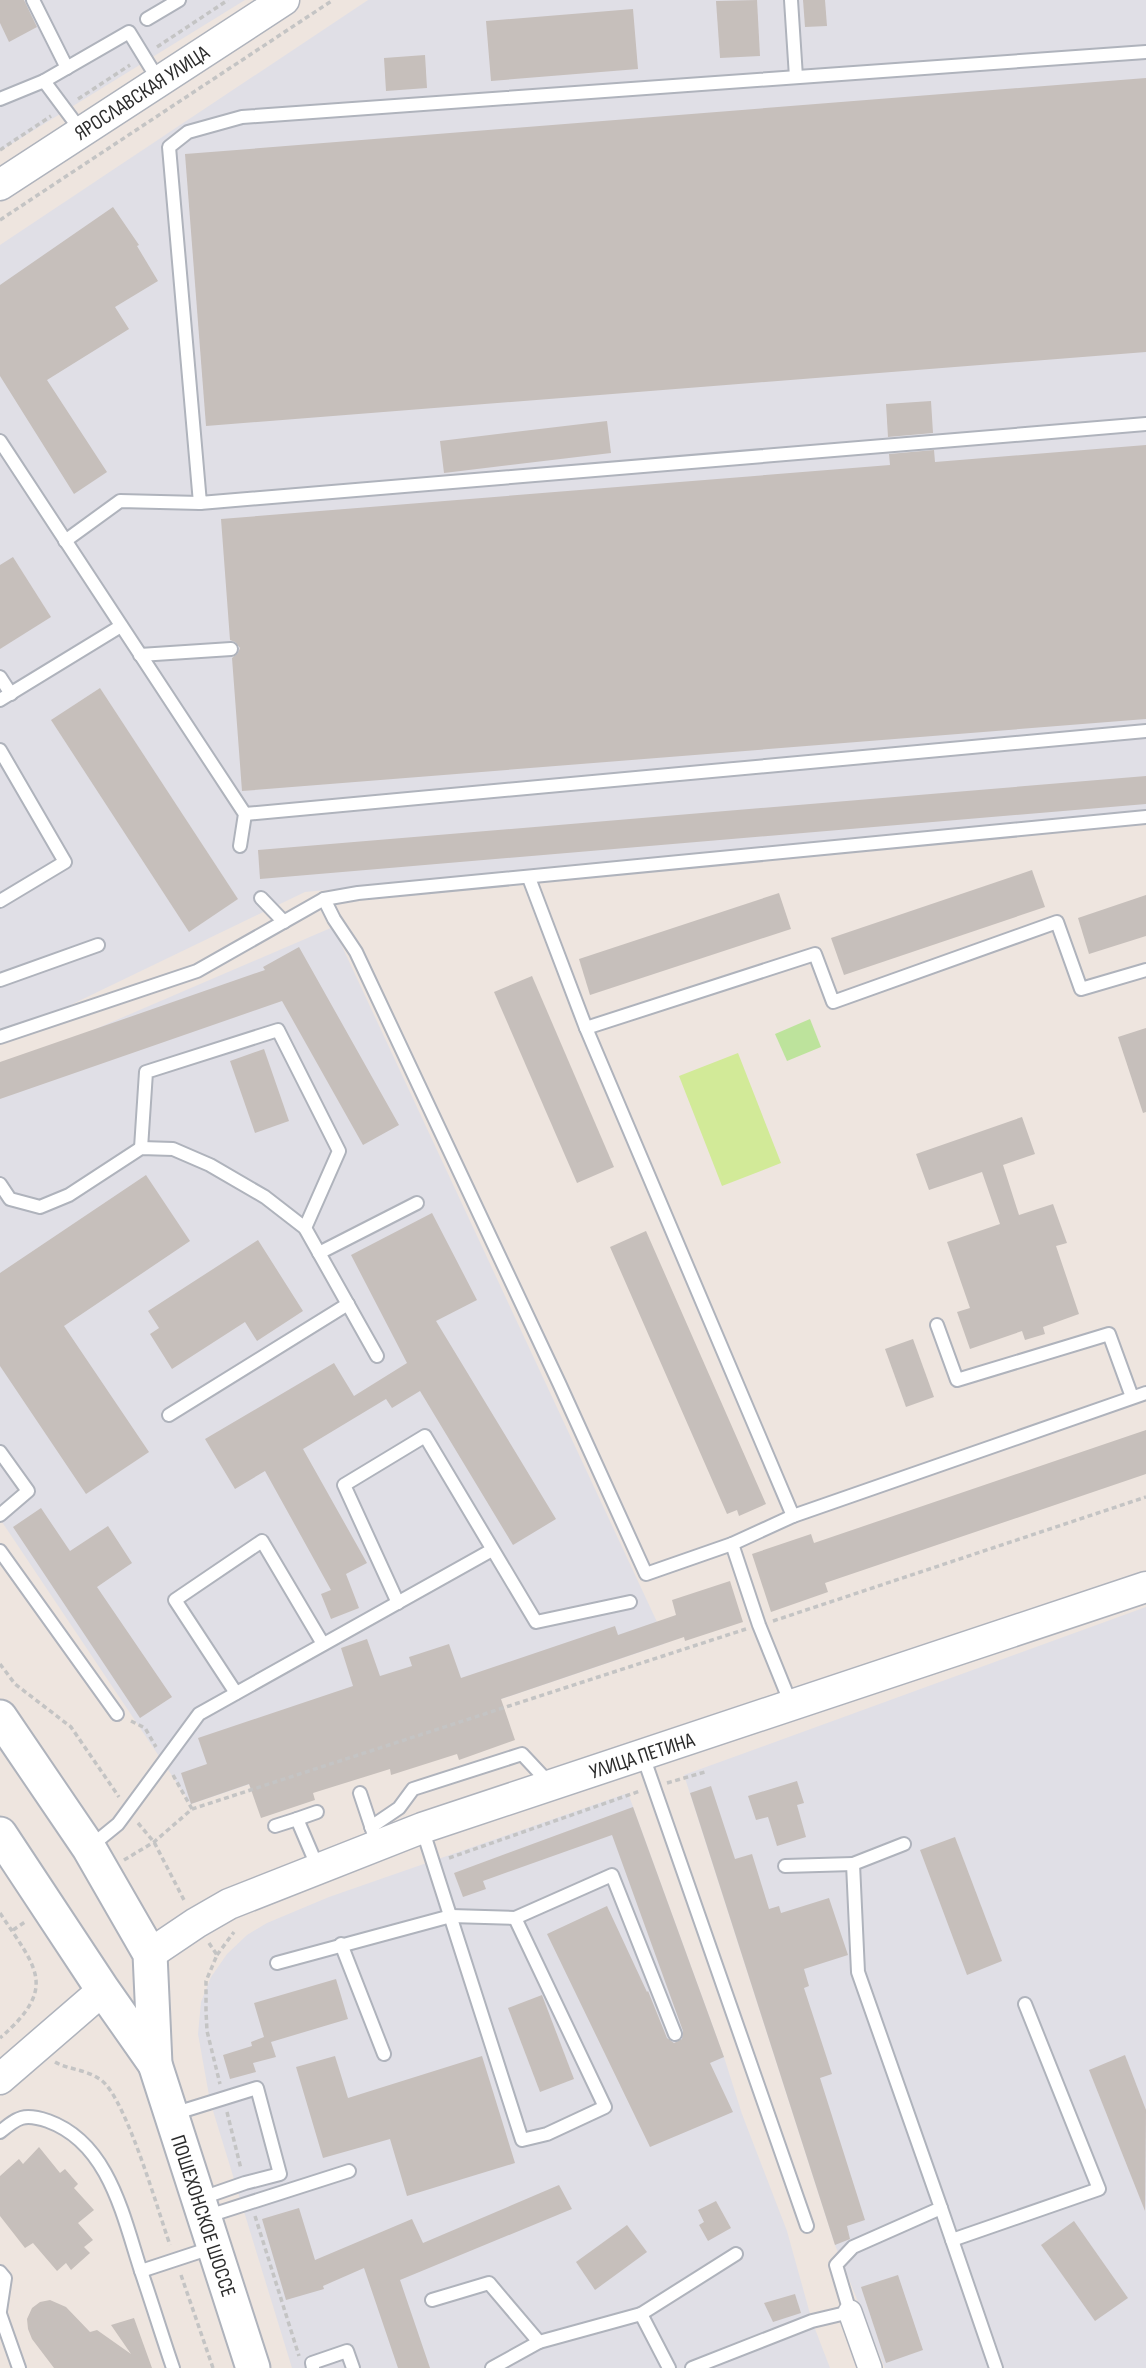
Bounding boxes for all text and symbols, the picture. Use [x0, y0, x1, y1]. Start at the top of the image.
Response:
street label: ЯРОСЛАВСКАЯ УЛИЦА [70, 40, 215, 146]
street label: УЛИЦА ПЕТИНА [586, 1727, 699, 1785]
street label: ПОШЕХОНСКОЕ ШОССЕ [165, 2132, 241, 2300]

